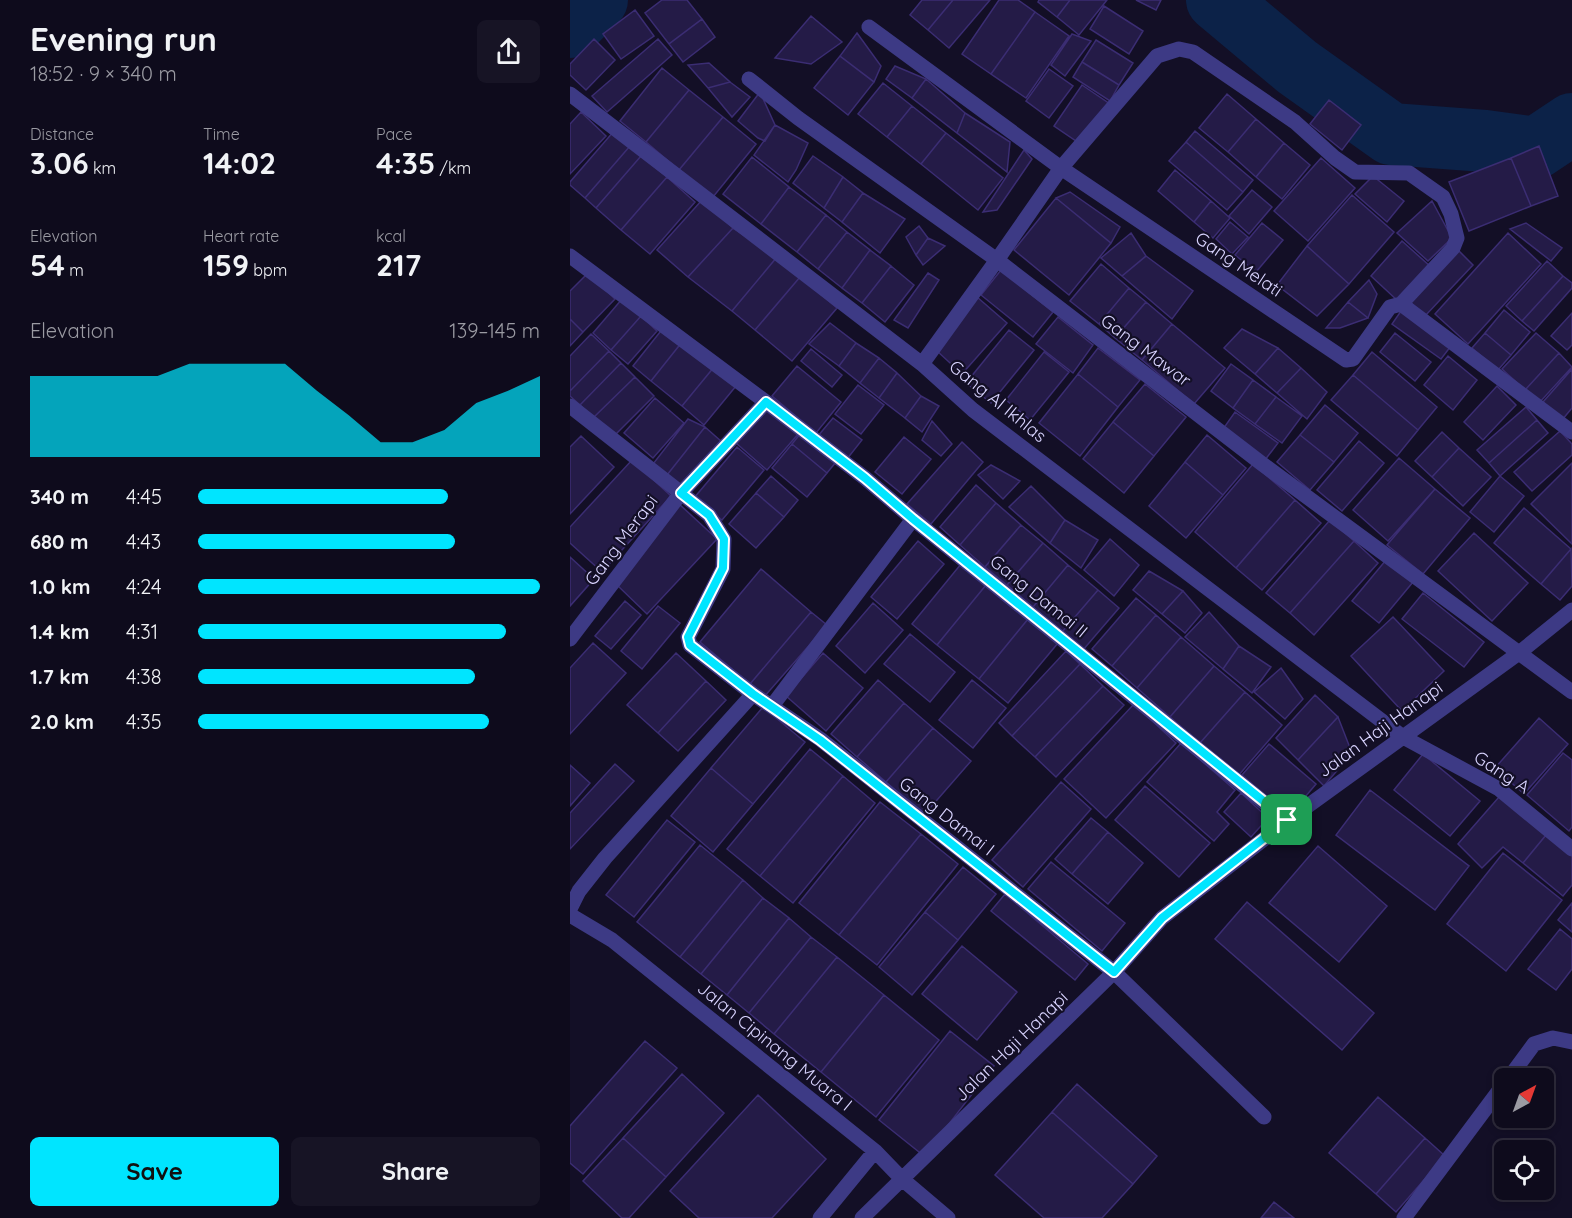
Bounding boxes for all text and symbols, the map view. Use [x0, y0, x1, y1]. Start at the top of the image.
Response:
text: Evening run [30, 18, 217, 59]
button: share [477, 20, 540, 83]
text: 18:52 · 9 × 340 m [30, 61, 177, 86]
text: Distance [30, 124, 94, 144]
text: Time [203, 124, 240, 144]
text: Pace [376, 124, 412, 144]
text: 3.06 [30, 144, 89, 182]
text: 14:02 [203, 144, 276, 182]
text: 4:35 [376, 144, 435, 182]
text: km [89, 158, 116, 178]
text: /km [435, 158, 471, 178]
text: Elevation [30, 226, 97, 246]
text: Heart rate [203, 226, 279, 246]
text: kcal [376, 226, 406, 246]
street label: Gang Melati [1191, 226, 1287, 302]
text: 54 [30, 246, 65, 284]
text: 159 [203, 246, 249, 284]
text: 217 [376, 246, 421, 284]
text: m [65, 260, 84, 280]
text: bpm [249, 260, 287, 280]
street label: Gang Mawar [1096, 309, 1196, 392]
text: Elevation [30, 318, 114, 343]
text: 139–145 m [449, 318, 540, 343]
street label: Gang Al Ikhlas [945, 355, 1051, 447]
text: 340 m [30, 484, 89, 509]
text: 4:45 [126, 484, 162, 509]
street label: Gang Merapi [579, 490, 663, 590]
text: 680 m [30, 529, 88, 554]
text: 4:43 [126, 529, 161, 554]
street label: Gang Damai II [985, 550, 1093, 642]
text: 1.0 km [30, 574, 90, 599]
text: 4:24 [126, 574, 162, 599]
text: 1.4 km [30, 619, 89, 644]
text: 4:31 [126, 619, 158, 644]
text: 1.7 km [30, 664, 89, 689]
text: 4:38 [126, 664, 162, 689]
street label: Jalan Haji Hanapi [1313, 676, 1447, 782]
text: 2.0 km [30, 709, 94, 734]
text: 4:35 [126, 709, 162, 734]
street label: Gang A [1470, 746, 1534, 799]
street label: Gang Damai I [895, 772, 999, 860]
pin [1261, 794, 1312, 845]
icon: arrive [1270, 803, 1303, 836]
street label: Jalan Cipinang Muara I [693, 976, 857, 1116]
street label: Jalan Haji Hanapi [949, 986, 1073, 1106]
north arrow [1494, 1068, 1554, 1128]
map controls [1494, 1068, 1554, 1200]
button: Save [30, 1137, 279, 1206]
button: Share [291, 1137, 540, 1206]
button: locate [1494, 1140, 1554, 1200]

